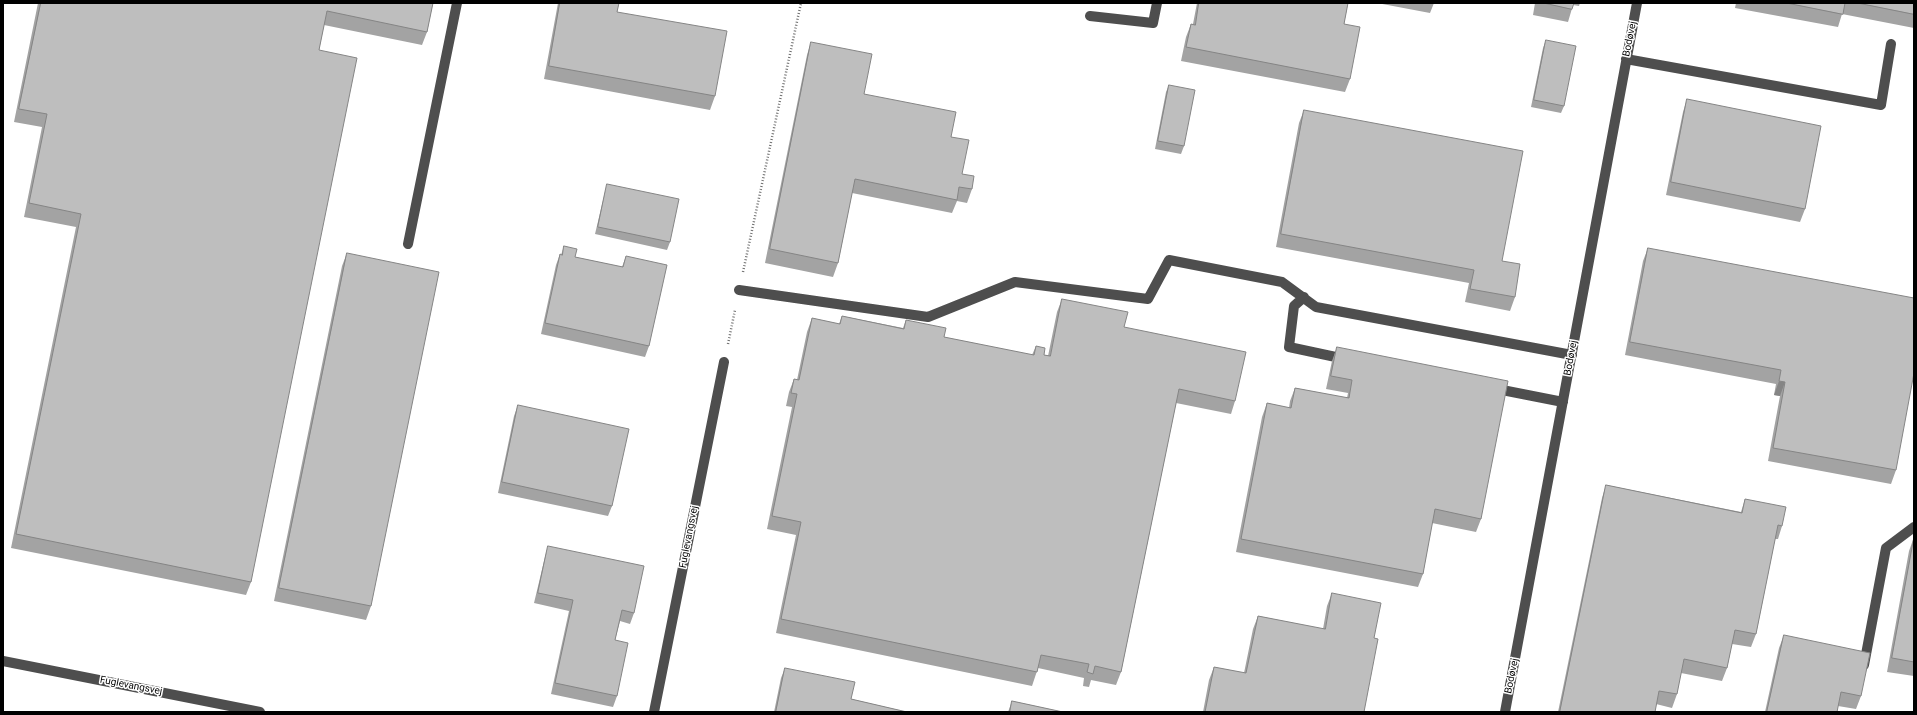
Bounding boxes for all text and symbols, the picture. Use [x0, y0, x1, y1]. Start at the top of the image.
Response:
street label: Bodøvej [1621, 20, 1639, 58]
street label: Bodøvej [1562, 339, 1580, 377]
street label: Fuglevangsvej [677, 505, 701, 569]
street label: Bodøvej [1503, 657, 1521, 695]
street label: Fuglevangsvej [99, 674, 163, 698]

